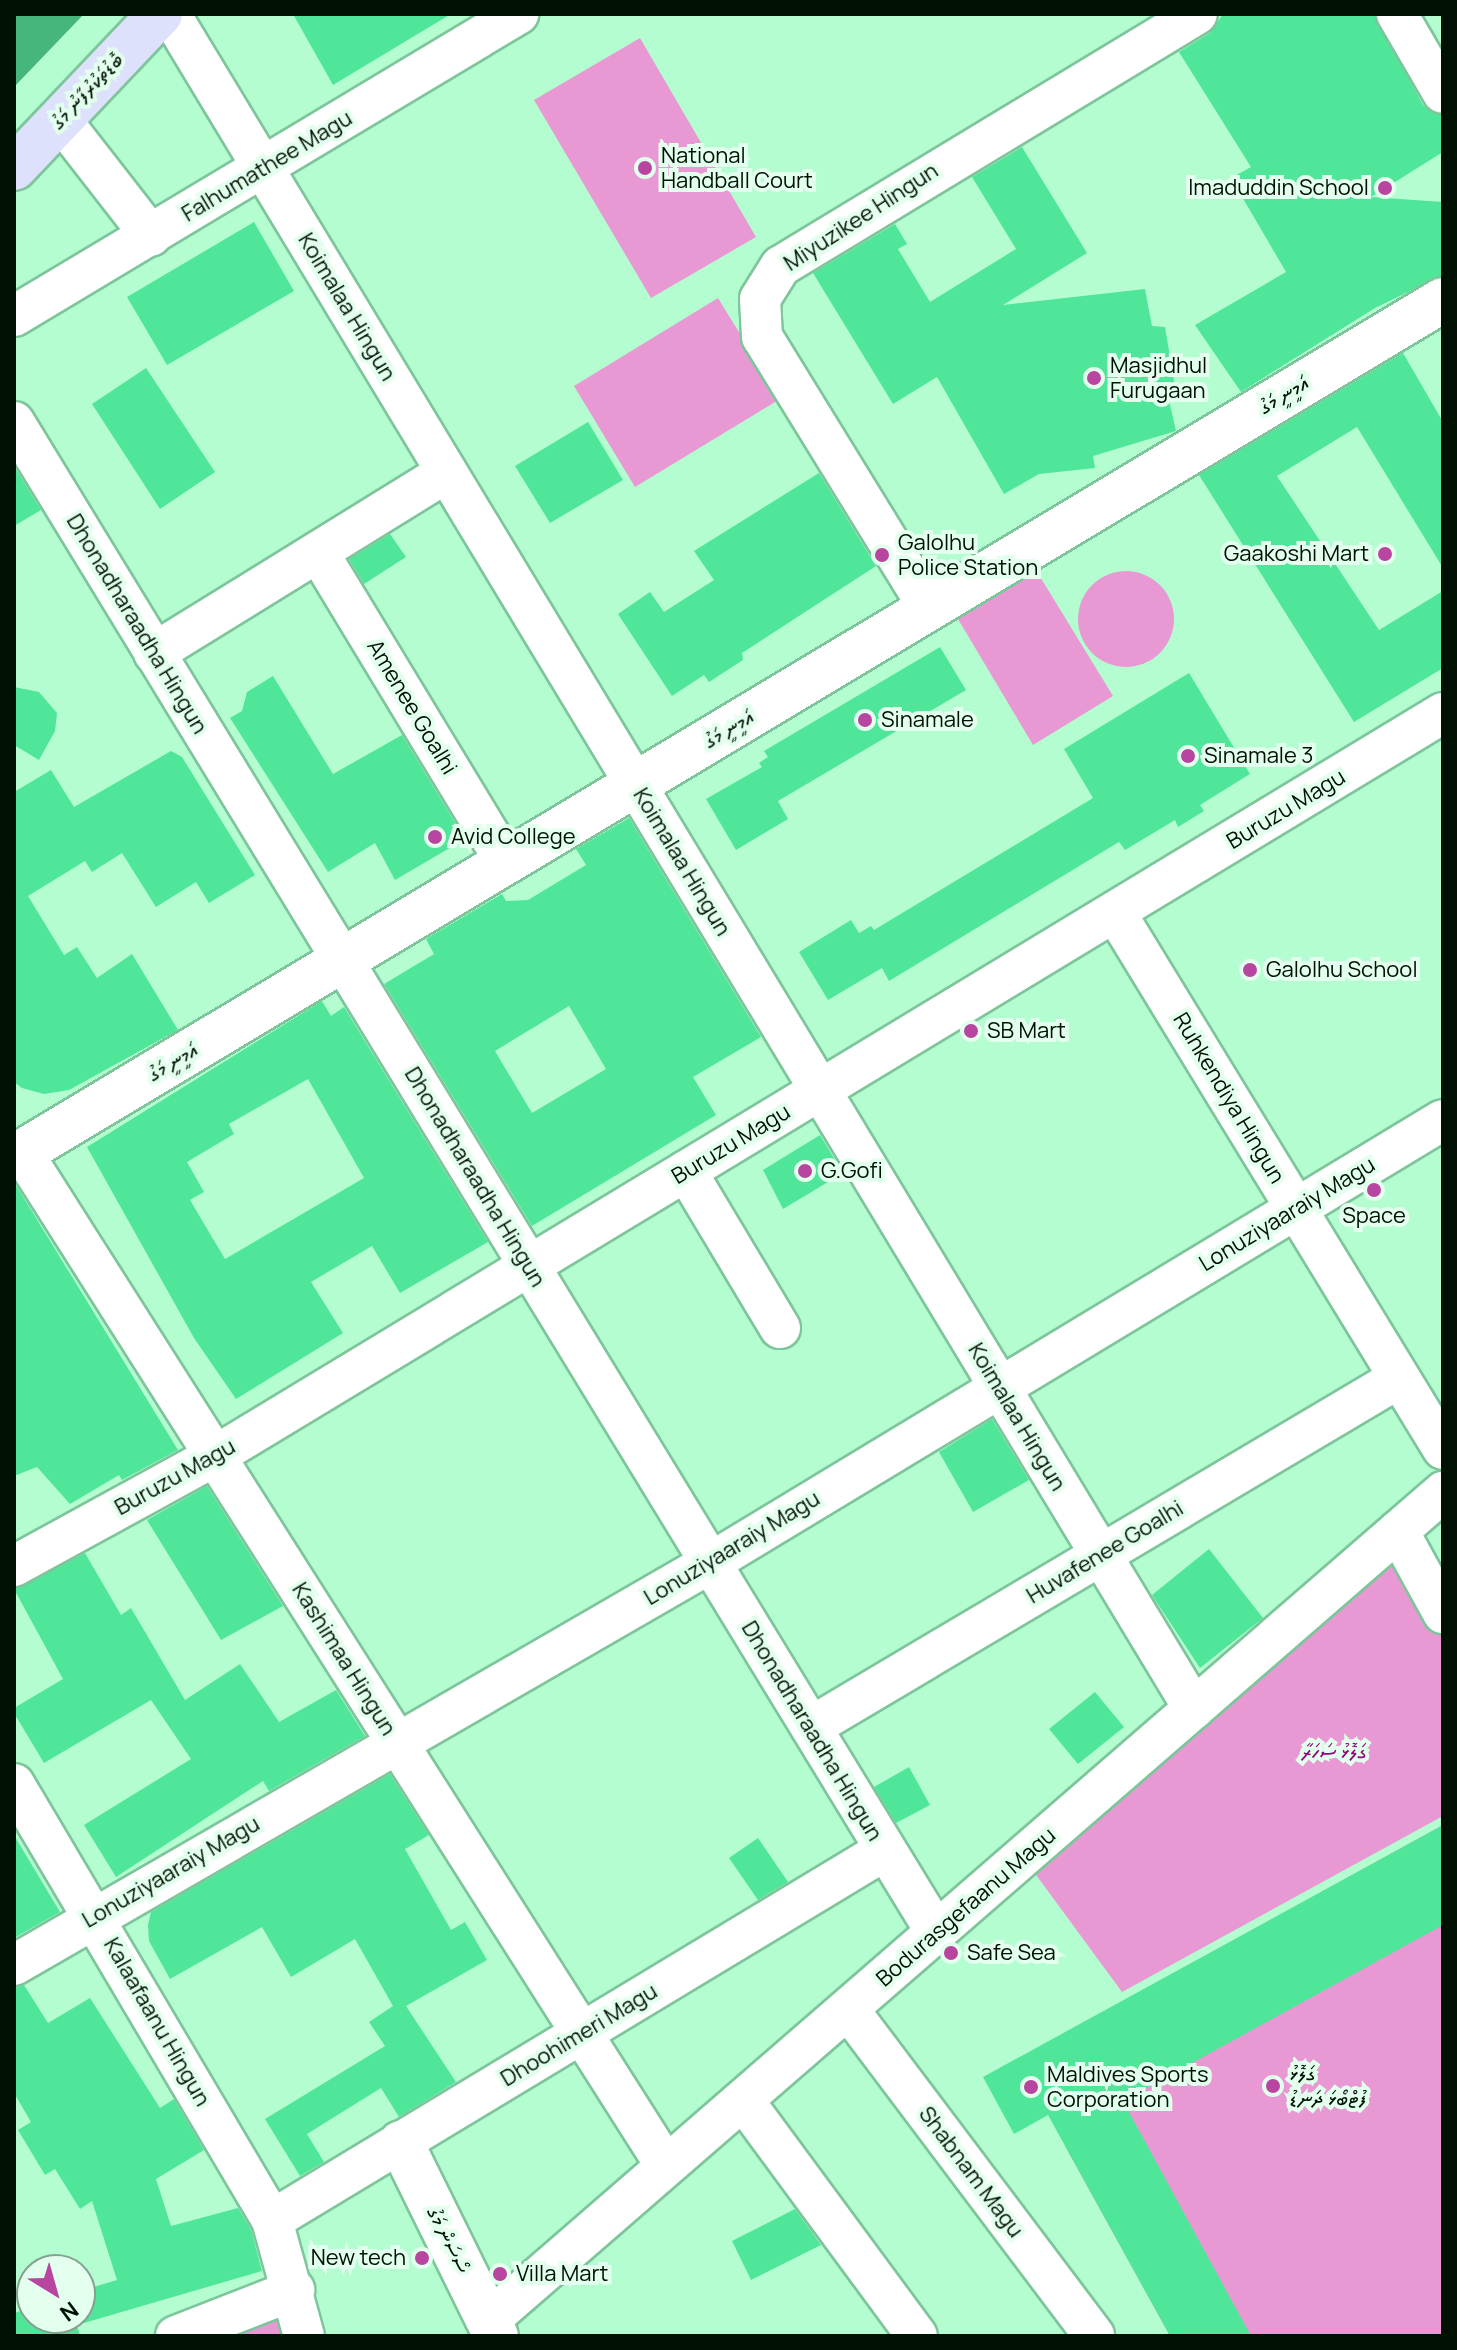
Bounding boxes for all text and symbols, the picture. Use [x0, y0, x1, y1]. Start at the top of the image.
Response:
street label: ބޮޑުތަކުރުފާނު މަގު [45, 47, 129, 135]
street label: Falhumathee Magu [177, 105, 357, 227]
place label: National Handball Court [661, 142, 813, 194]
street label: Miyuzikee Hingun [779, 157, 943, 277]
marker: National Handball Court [636, 159, 654, 177]
place label: Imaduddin School [1188, 175, 1369, 201]
marker: Imaduddin School [1376, 179, 1394, 197]
street label: Koimalaa Hingun [293, 228, 401, 386]
place label: Masjidhul Furugaan [1110, 352, 1207, 404]
marker: Masjidhul Furugaan [1085, 369, 1103, 387]
street label: އަމީނީ މަގު [1254, 370, 1314, 420]
street label: Dhonadharaadha Hingun [61, 509, 213, 739]
place label: Galolhu Police Station [898, 529, 1038, 580]
place label: Gaakoshi Mart [1224, 541, 1369, 567]
marker: Gaakoshi Mart [1376, 545, 1394, 563]
marker: Galolhu Police Station [873, 546, 891, 564]
street label: Amenee Goalhi [361, 635, 463, 779]
street label: އަމީނީ މަގު [699, 704, 759, 754]
place label: Sinamale [881, 707, 974, 733]
marker: Sinamale [856, 711, 874, 729]
place label: Sinamale 3 [1204, 743, 1313, 769]
marker: Sinamale 3 [1179, 747, 1197, 765]
street label: Buruzu Magu [1222, 763, 1350, 855]
street label: Koimalaa Hingun [628, 783, 736, 941]
place label: Avid College [451, 824, 576, 850]
marker: Avid College [426, 828, 444, 846]
place label: Galolhu School [1266, 957, 1418, 983]
marker: Galolhu School [1241, 961, 1259, 979]
street label: Ruhkendiya Hingun [1168, 1008, 1290, 1188]
place label: SB Mart [987, 1018, 1066, 1044]
marker: SB Mart [962, 1022, 980, 1040]
street label: އަމީނީ މަގު [143, 1037, 203, 1087]
street label: Dhonadharaadha Hingun [399, 1062, 551, 1292]
street label: Buruzu Magu [667, 1098, 795, 1190]
street label: Lonuziyaaraiy Magu [1194, 1151, 1380, 1277]
place label: G.Gofi [821, 1158, 883, 1184]
marker: G.Gofi [796, 1162, 814, 1180]
marker: Space [1365, 1181, 1383, 1199]
place label: Space [1342, 1203, 1406, 1229]
street label: Koimalaa Hingun [963, 1338, 1071, 1496]
street label: Buruzu Magu [110, 1433, 240, 1521]
street label: Lonuziyaaraiy Magu [639, 1485, 825, 1611]
street label: Huvafenee Goalhi [1022, 1495, 1188, 1609]
street label: Kashimaa Hingun [286, 1578, 402, 1740]
street label: Dhonadharaadha Hingun [736, 1616, 888, 1846]
park label: ގަލޮޅު ސަހަރާ [1301, 1739, 1367, 1765]
street label: Lonuziyaaraiy Magu [78, 1810, 264, 1934]
street label: Bodurasgefaanu Magu [871, 1822, 1061, 1992]
street label: Kalaafaanu Hingun [98, 1933, 216, 2111]
place label: Safe Sea [967, 1940, 1056, 1966]
marker: Safe Sea [942, 1944, 960, 1962]
street label: Dhoohimeri Magu [496, 1978, 662, 2092]
place label: ގަލޮޅު ފުޓްބޯޅަ ދަނޑު [1289, 2060, 1367, 2112]
place label: Maldives Sports Corporation [1047, 2061, 1208, 2112]
marker: ގަލޮޅު ފުޓްބޯޅަ ދަނޑު [1264, 2077, 1282, 2095]
marker: Maldives Sports Corporation [1022, 2078, 1040, 2096]
street label: Shabnam Magu [913, 2101, 1029, 2243]
street label: ސޯސަން މަގު [421, 2203, 475, 2277]
place label: New tech [311, 2245, 406, 2271]
marker: New tech [413, 2249, 431, 2267]
north arrow [16, 2254, 96, 2334]
place label: Villa Mart [516, 2261, 608, 2287]
marker: Villa Mart [491, 2265, 509, 2283]
text: N [54, 2295, 85, 2328]

